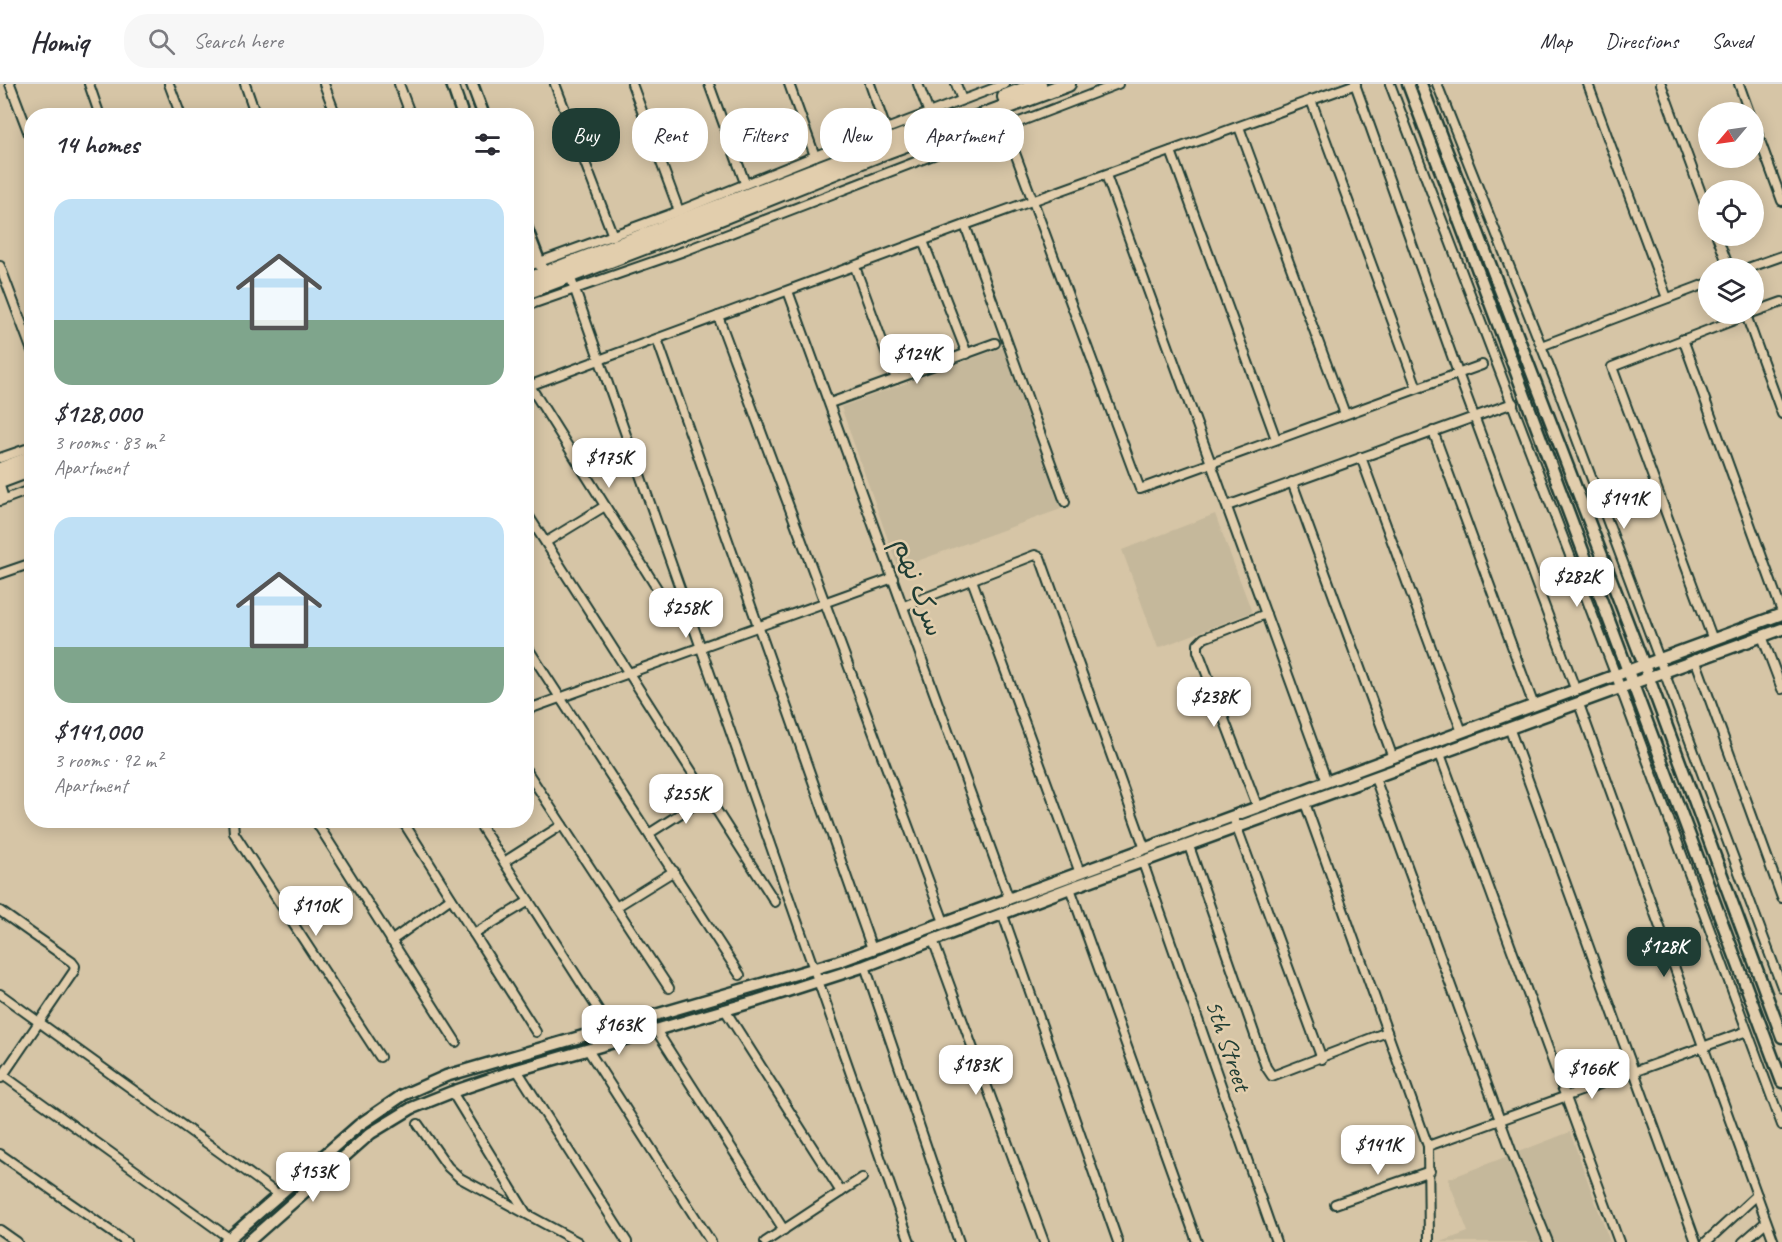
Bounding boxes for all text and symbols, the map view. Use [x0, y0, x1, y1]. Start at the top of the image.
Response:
search box [124, 14, 544, 68]
text: Homiq [30, 24, 88, 59]
icon: search [145, 25, 178, 58]
text: Search here [193, 27, 283, 55]
text: Map [1540, 28, 1572, 54]
text: Directions [1605, 28, 1678, 54]
text: Saved [1711, 28, 1752, 54]
north arrow [1698, 102, 1764, 168]
map controls [1698, 102, 1764, 324]
chip: Buy [552, 108, 620, 162]
chip: Rent [632, 108, 708, 162]
chip: Filters [720, 108, 808, 162]
chip: New [820, 108, 892, 162]
chip: Apartment [904, 108, 1024, 162]
text: 14 homes [54, 128, 139, 161]
icon: filters [471, 128, 504, 161]
button: locate [1698, 180, 1764, 246]
icon: home [225, 238, 333, 346]
button: layers [1698, 258, 1764, 324]
pin: $124K [875, 334, 959, 385]
text: $124K [894, 341, 940, 366]
text: $128,000 [54, 397, 141, 430]
text: 3 rooms · 83 m² [54, 430, 162, 455]
pin: $175K [567, 438, 651, 489]
text: $175K [586, 445, 632, 470]
text: Apartment [54, 455, 127, 480]
pin: $141K [1582, 479, 1666, 530]
text: $141K [1601, 486, 1647, 511]
street label: سرک نهم [883, 534, 952, 642]
icon: home [225, 556, 333, 664]
pin: $282K [1535, 557, 1619, 608]
text: $282K [1554, 564, 1600, 589]
pin: $258K [644, 588, 728, 639]
text: $258K [663, 595, 709, 620]
pin: $238K [1172, 677, 1256, 728]
text: $238K [1191, 684, 1237, 709]
text: $141,000 [54, 715, 141, 748]
text: 3 rooms · 92 m² [54, 748, 162, 773]
text: Apartment [54, 773, 127, 798]
pin: $255K [644, 774, 728, 825]
text: $255K [663, 781, 709, 806]
pin: $110K [274, 886, 358, 937]
text: $110K [293, 893, 339, 918]
pin: $128K [1622, 927, 1706, 978]
text: $128K [1641, 934, 1687, 959]
street label: 5th Street [1198, 995, 1260, 1097]
pin: $163K [577, 1005, 661, 1056]
text: $163K [596, 1012, 642, 1037]
pin: $183K [934, 1045, 1018, 1096]
pin: $166K [1550, 1049, 1634, 1100]
text: $183K [953, 1052, 999, 1077]
text: $166K [1569, 1056, 1616, 1081]
pin: $141K [1336, 1125, 1420, 1176]
text: $141K [1355, 1132, 1401, 1157]
pin: $153K [271, 1152, 355, 1203]
text: $153K [290, 1159, 336, 1184]

